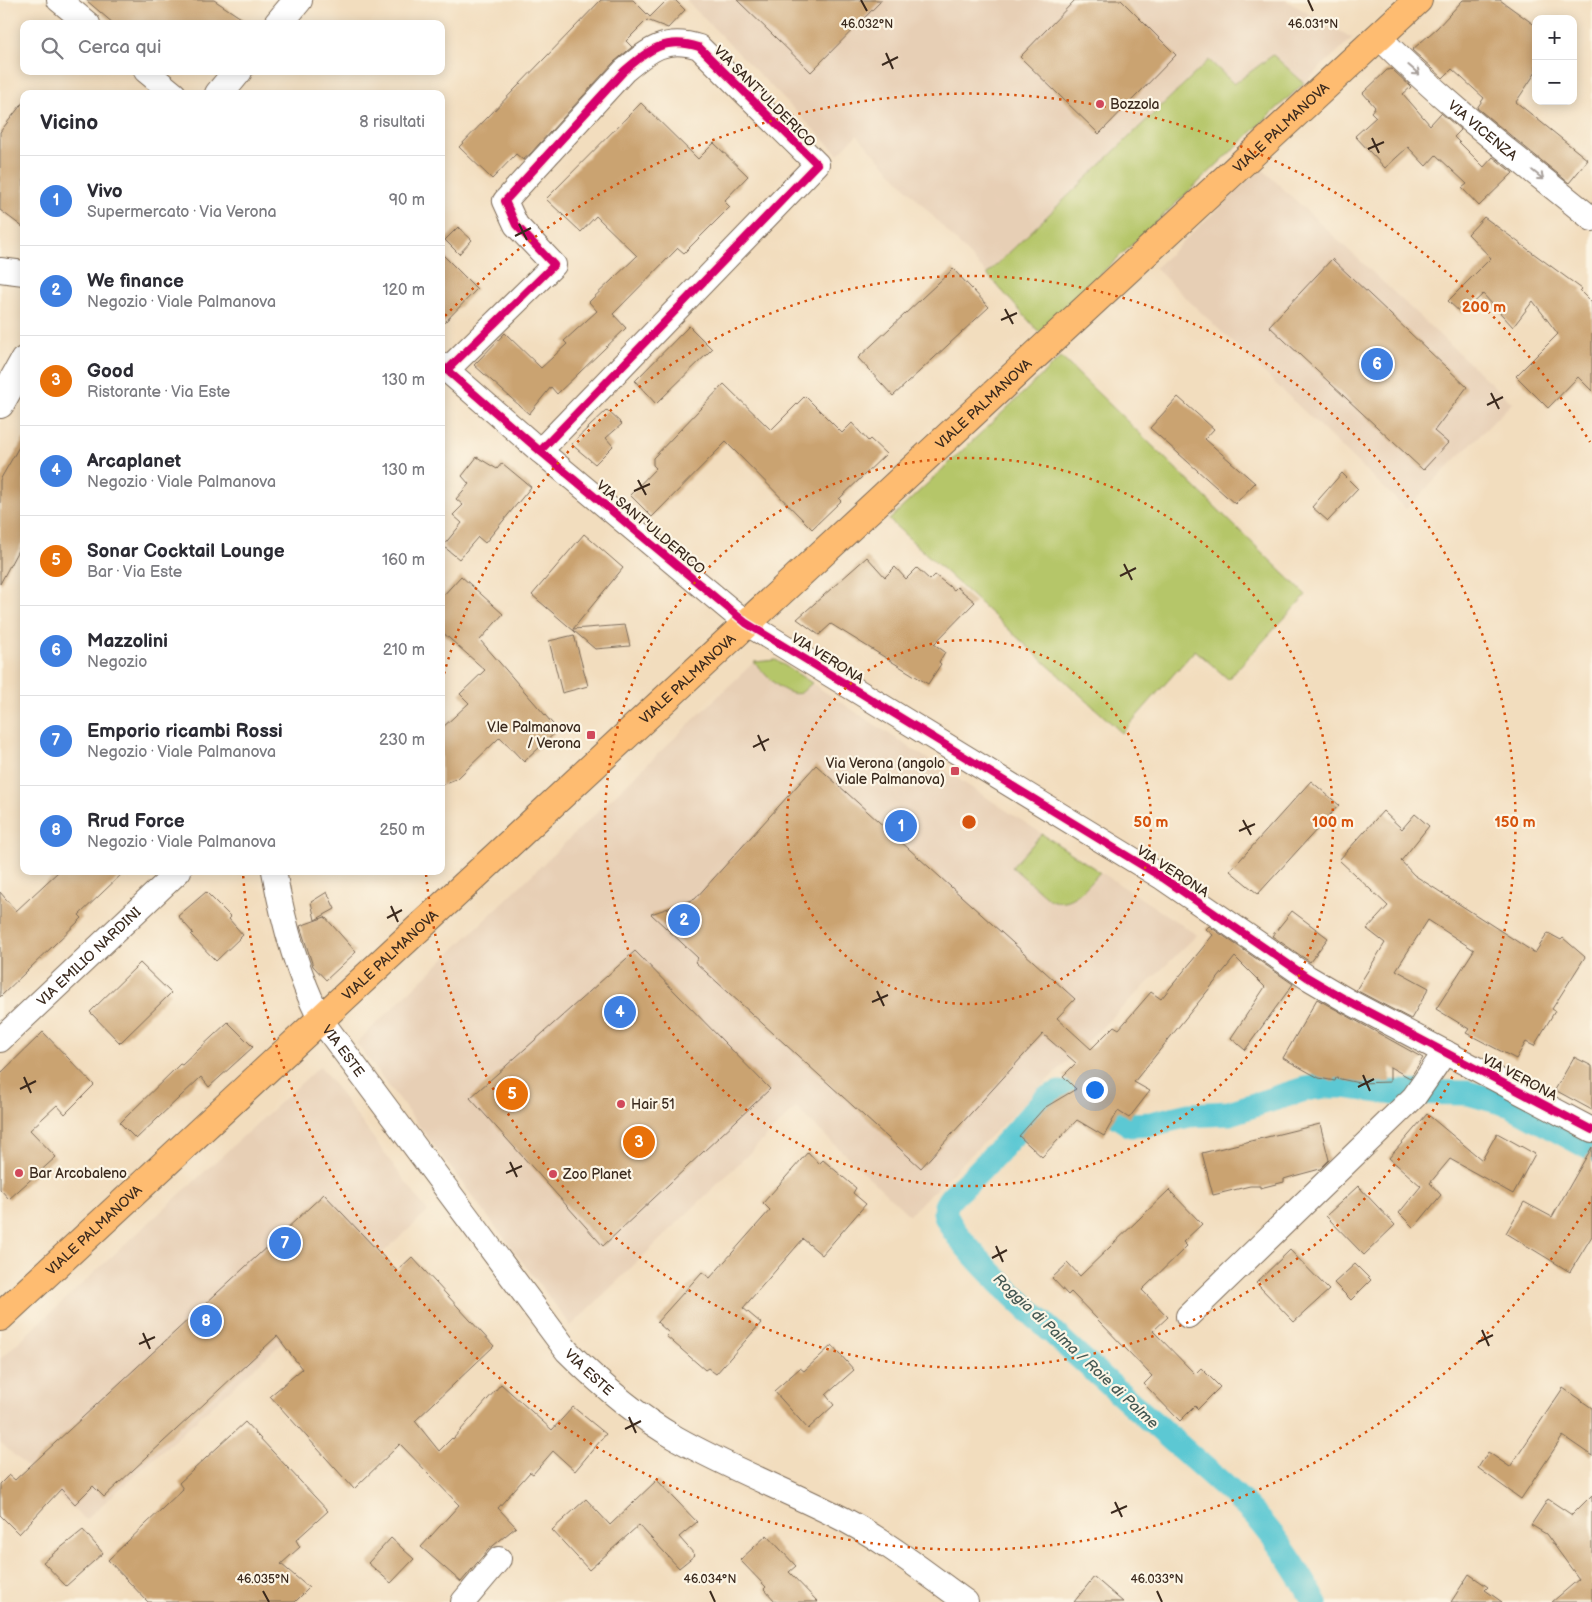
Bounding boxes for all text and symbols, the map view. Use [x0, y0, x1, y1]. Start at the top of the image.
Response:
map controls [1532, 15, 1577, 105]
button: + [1532, 15, 1577, 60]
text: 46.032°N [841, 17, 893, 32]
text: 46.031°N [1288, 17, 1338, 32]
search box [20, 20, 445, 75]
icon: search [38, 34, 66, 62]
text: Cerca qui [78, 36, 161, 59]
street label: VIA SANT'ULDERICO [710, 42, 819, 151]
button: − [1532, 60, 1577, 105]
one-way arrow [1407, 64, 1420, 76]
street label: VIALE PALMANOVA [1230, 79, 1333, 176]
place label: Bozzola [1110, 96, 1160, 113]
street label: VIA VICENZA [1444, 97, 1521, 165]
marker: Bozzola [1094, 98, 1106, 110]
text: Vicino [40, 110, 98, 135]
text: 8 risultati [359, 113, 425, 132]
one-way arrow [1531, 169, 1544, 180]
text: Vivo [87, 180, 123, 203]
text: 1 [53, 191, 59, 210]
text: 90 m [389, 191, 425, 210]
text: Supermercato · Via Verona [87, 203, 277, 222]
text: We finance [87, 270, 184, 293]
text: 2 [51, 281, 61, 300]
text: 120 m [382, 281, 425, 300]
text: Negozio · Viale Palmanova [87, 293, 276, 312]
text: 200 m [1462, 298, 1506, 317]
pin: 6 [1361, 345, 1393, 383]
street label: VIALE PALMANOVA [932, 355, 1035, 453]
text: Good [87, 360, 134, 383]
text: 3 [51, 371, 61, 390]
text: 130 m [382, 371, 425, 390]
text: Ristorante · Via Este [87, 383, 230, 402]
text: Arcaplanet [87, 450, 181, 473]
text: 4 [51, 461, 61, 480]
text: 130 m [382, 461, 425, 480]
text: Negozio · Viale Palmanova [87, 473, 276, 492]
street label: VIA SANT'ULDERICO [593, 477, 709, 578]
text: Sonar Cocktail Lounge [87, 540, 285, 563]
text: 5 [51, 551, 61, 570]
text: 160 m [382, 551, 425, 570]
text: Bar · Via Este [87, 563, 182, 582]
street label: VIA VERONA [788, 629, 868, 688]
text: Mazzolini [87, 630, 168, 653]
street label: VIALE PALMANOVA [636, 630, 739, 728]
text: 6 [51, 641, 61, 660]
text: 210 m [383, 641, 425, 660]
text: Negozio [87, 653, 147, 672]
place label: V.le Palmanova / Verona [487, 719, 581, 752]
text: Emporio ricambi Rossi [87, 720, 283, 743]
marker: V.le Palmanova / Verona [585, 729, 597, 741]
text: 7 [52, 731, 60, 750]
text: 230 m [379, 731, 425, 750]
text: Negozio · Viale Palmanova [87, 743, 276, 762]
place label: Via Verona (angolo Viale Palmanova) [826, 755, 945, 788]
marker: Via Verona (angolo Viale Palmanova) [949, 765, 961, 777]
pin: 1 [885, 807, 917, 845]
text: Rrud Force [87, 810, 185, 833]
centre of rings [960, 813, 978, 831]
text: 50 m [1134, 813, 1169, 832]
text: 100 m [1312, 813, 1354, 832]
text: 150 m [1494, 813, 1536, 832]
text: 8 [51, 821, 61, 840]
text: 250 m [379, 821, 425, 840]
text: Negozio · Viale Palmanova [87, 833, 276, 852]
street label: VIA VERONA [1134, 842, 1212, 901]
pin: 2 [668, 901, 700, 939]
street label: VIA EMILIO NARDINI [34, 904, 144, 1010]
street label: VIALE PALMANOVA [339, 906, 442, 1004]
pin: 4 [604, 993, 636, 1031]
street label: VIA ESTE [318, 1022, 368, 1080]
street label: VIA VERONA [1479, 1051, 1561, 1105]
pin: 5 [496, 1075, 528, 1113]
your location [1082, 1077, 1108, 1103]
place label: Hair 51 [631, 1096, 675, 1113]
marker: Hair 51 [615, 1098, 627, 1110]
pin: 3 [623, 1123, 655, 1161]
place label: Bar Arcobaleno [29, 1165, 127, 1182]
place label: Zoo Planet [562, 1166, 632, 1183]
marker: Bar Arcobaleno [13, 1167, 25, 1179]
marker: Zoo Planet [547, 1168, 559, 1180]
street label: VIALE PALMANOVA [43, 1181, 146, 1279]
pin: 7 [269, 1224, 301, 1262]
water label: Roggia di Palma / Roie di Palme [989, 1270, 1162, 1433]
pin: 8 [190, 1302, 222, 1340]
street label: VIA ESTE [561, 1346, 617, 1399]
text: 46.035°N [237, 1572, 289, 1587]
text: 46.034°N [684, 1572, 736, 1587]
text: 46.033°N [1130, 1572, 1184, 1587]

